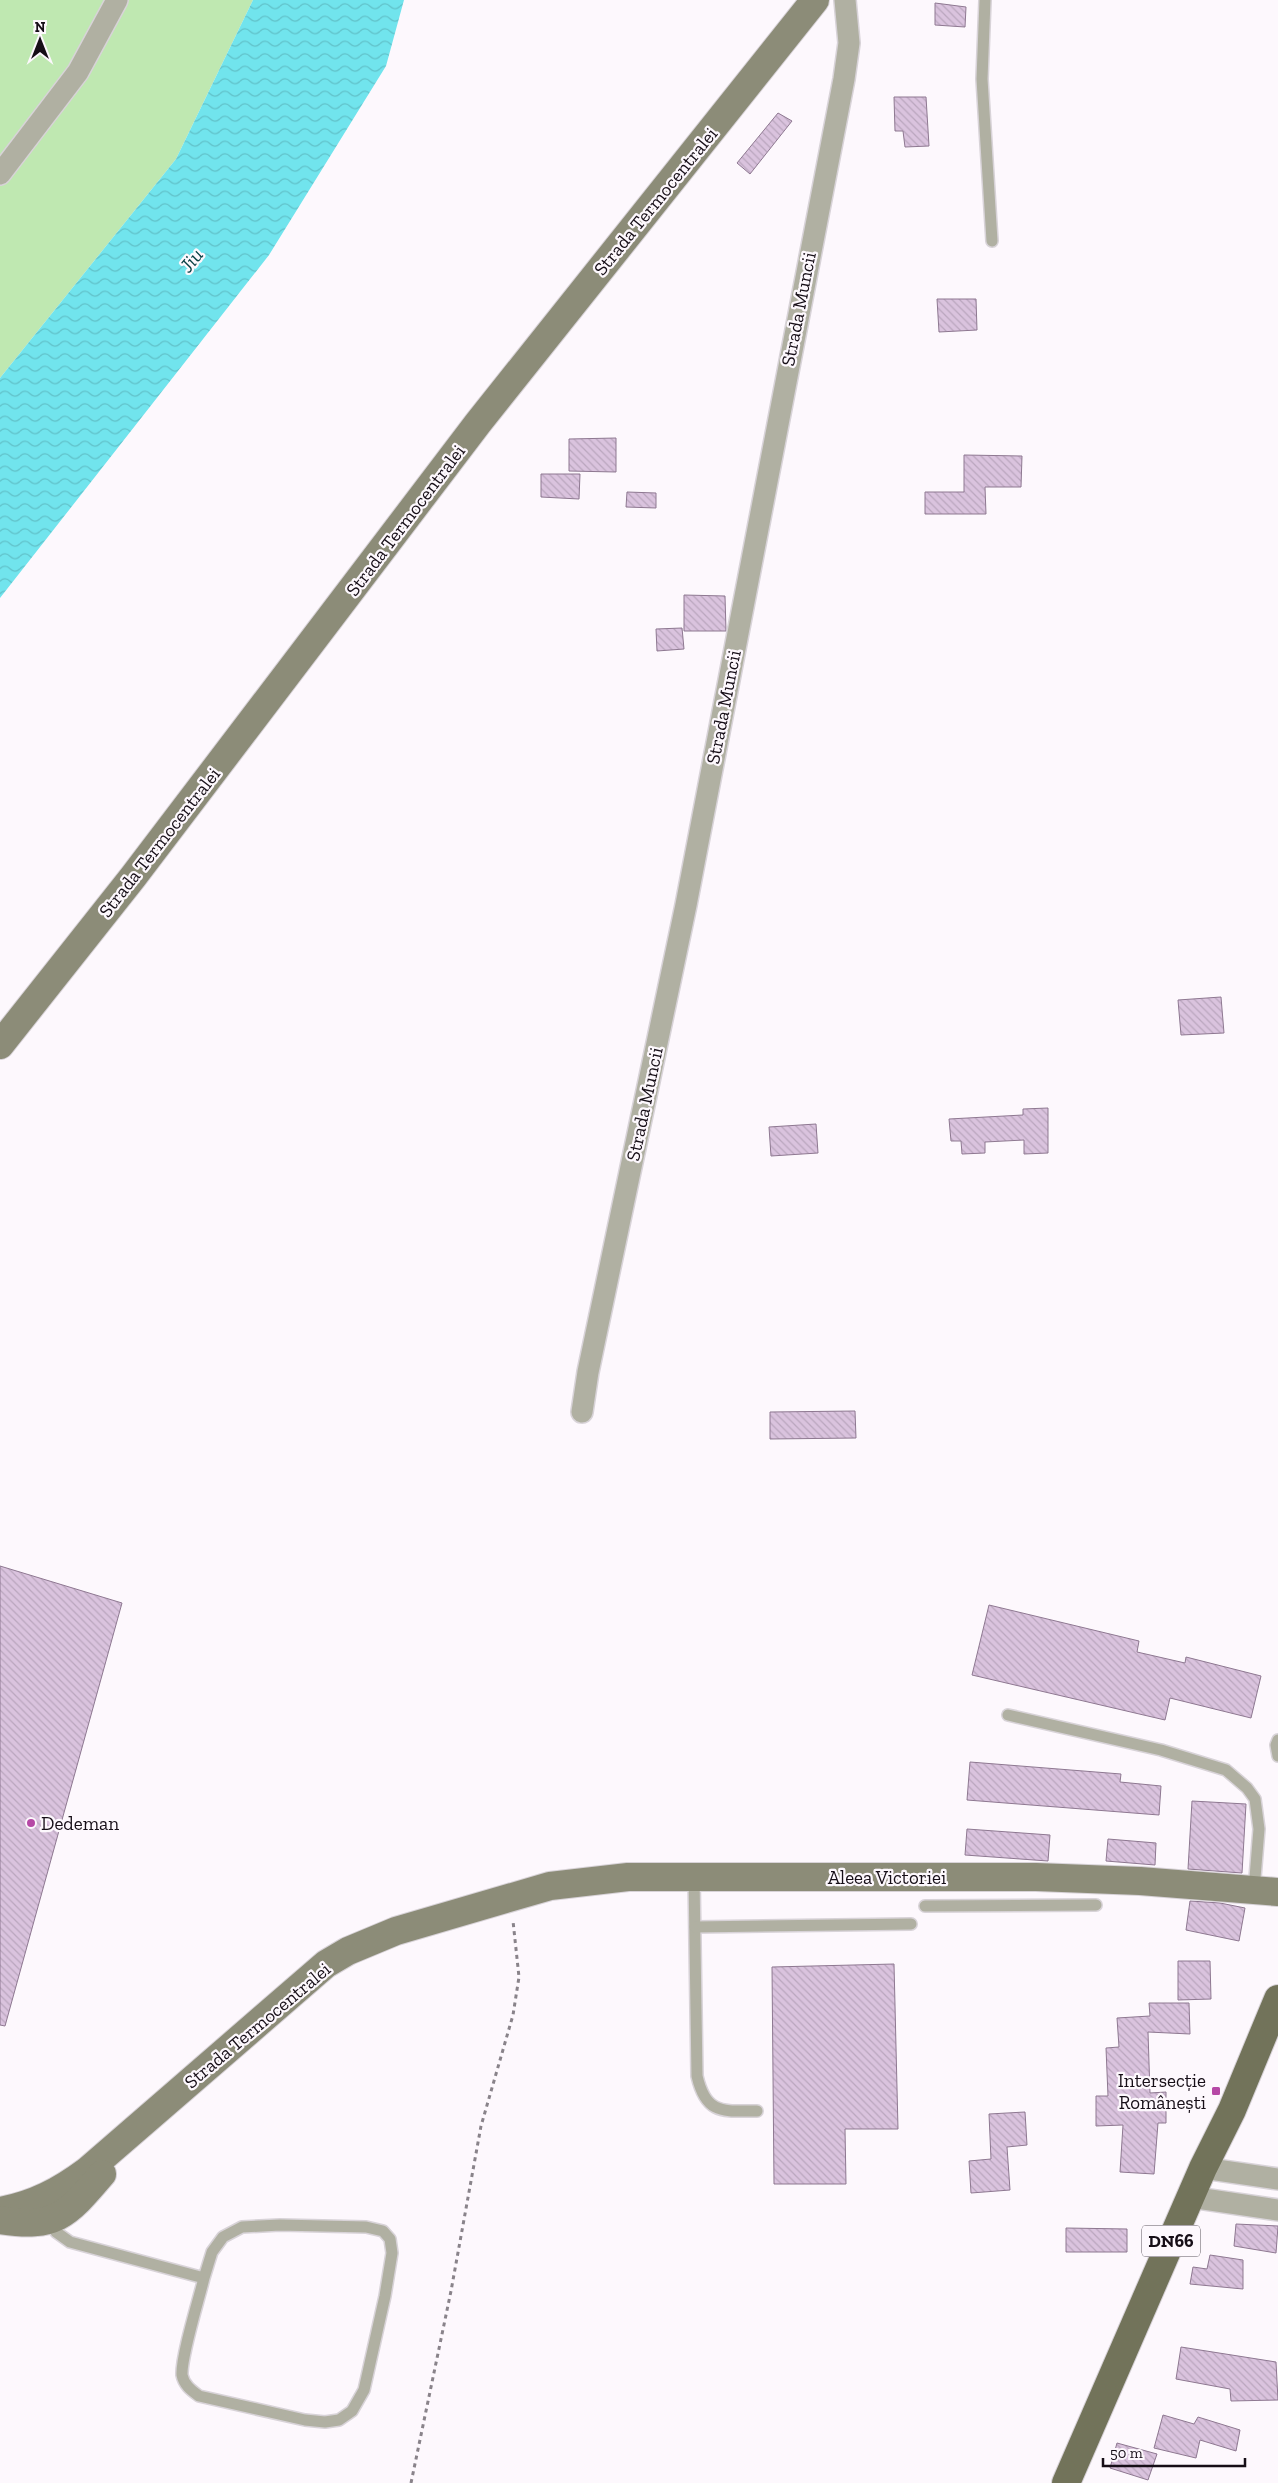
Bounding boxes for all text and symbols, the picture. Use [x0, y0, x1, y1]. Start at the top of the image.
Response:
north arrow [15, 15, 65, 65]
text: N [35, 19, 46, 36]
street label: Strada Termocentralei [589, 123, 722, 280]
water label: Jiu [173, 243, 208, 278]
street label: Strada Muncii [776, 250, 821, 368]
street label: Strada Termocentralei [341, 440, 470, 601]
street label: Strada Muncii [701, 648, 746, 766]
street label: Strada Termocentralei [94, 763, 225, 922]
street label: Strada Muncii [621, 1045, 668, 1163]
place label: Dedeman [41, 1812, 119, 1835]
marker: Dedeman [25, 1817, 37, 1829]
street label: Aleea Victoriei [828, 1866, 946, 1889]
street label: Strada Termocentralei [180, 1958, 335, 2093]
place label: Intersecție Românești [1118, 2069, 1206, 2114]
marker: Intersecție Românești [1210, 2085, 1222, 2097]
road number: DN66 [1142, 2226, 1200, 2256]
scale bar [1103, 2436, 1246, 2468]
text: 50 m [1110, 2444, 1143, 2462]

